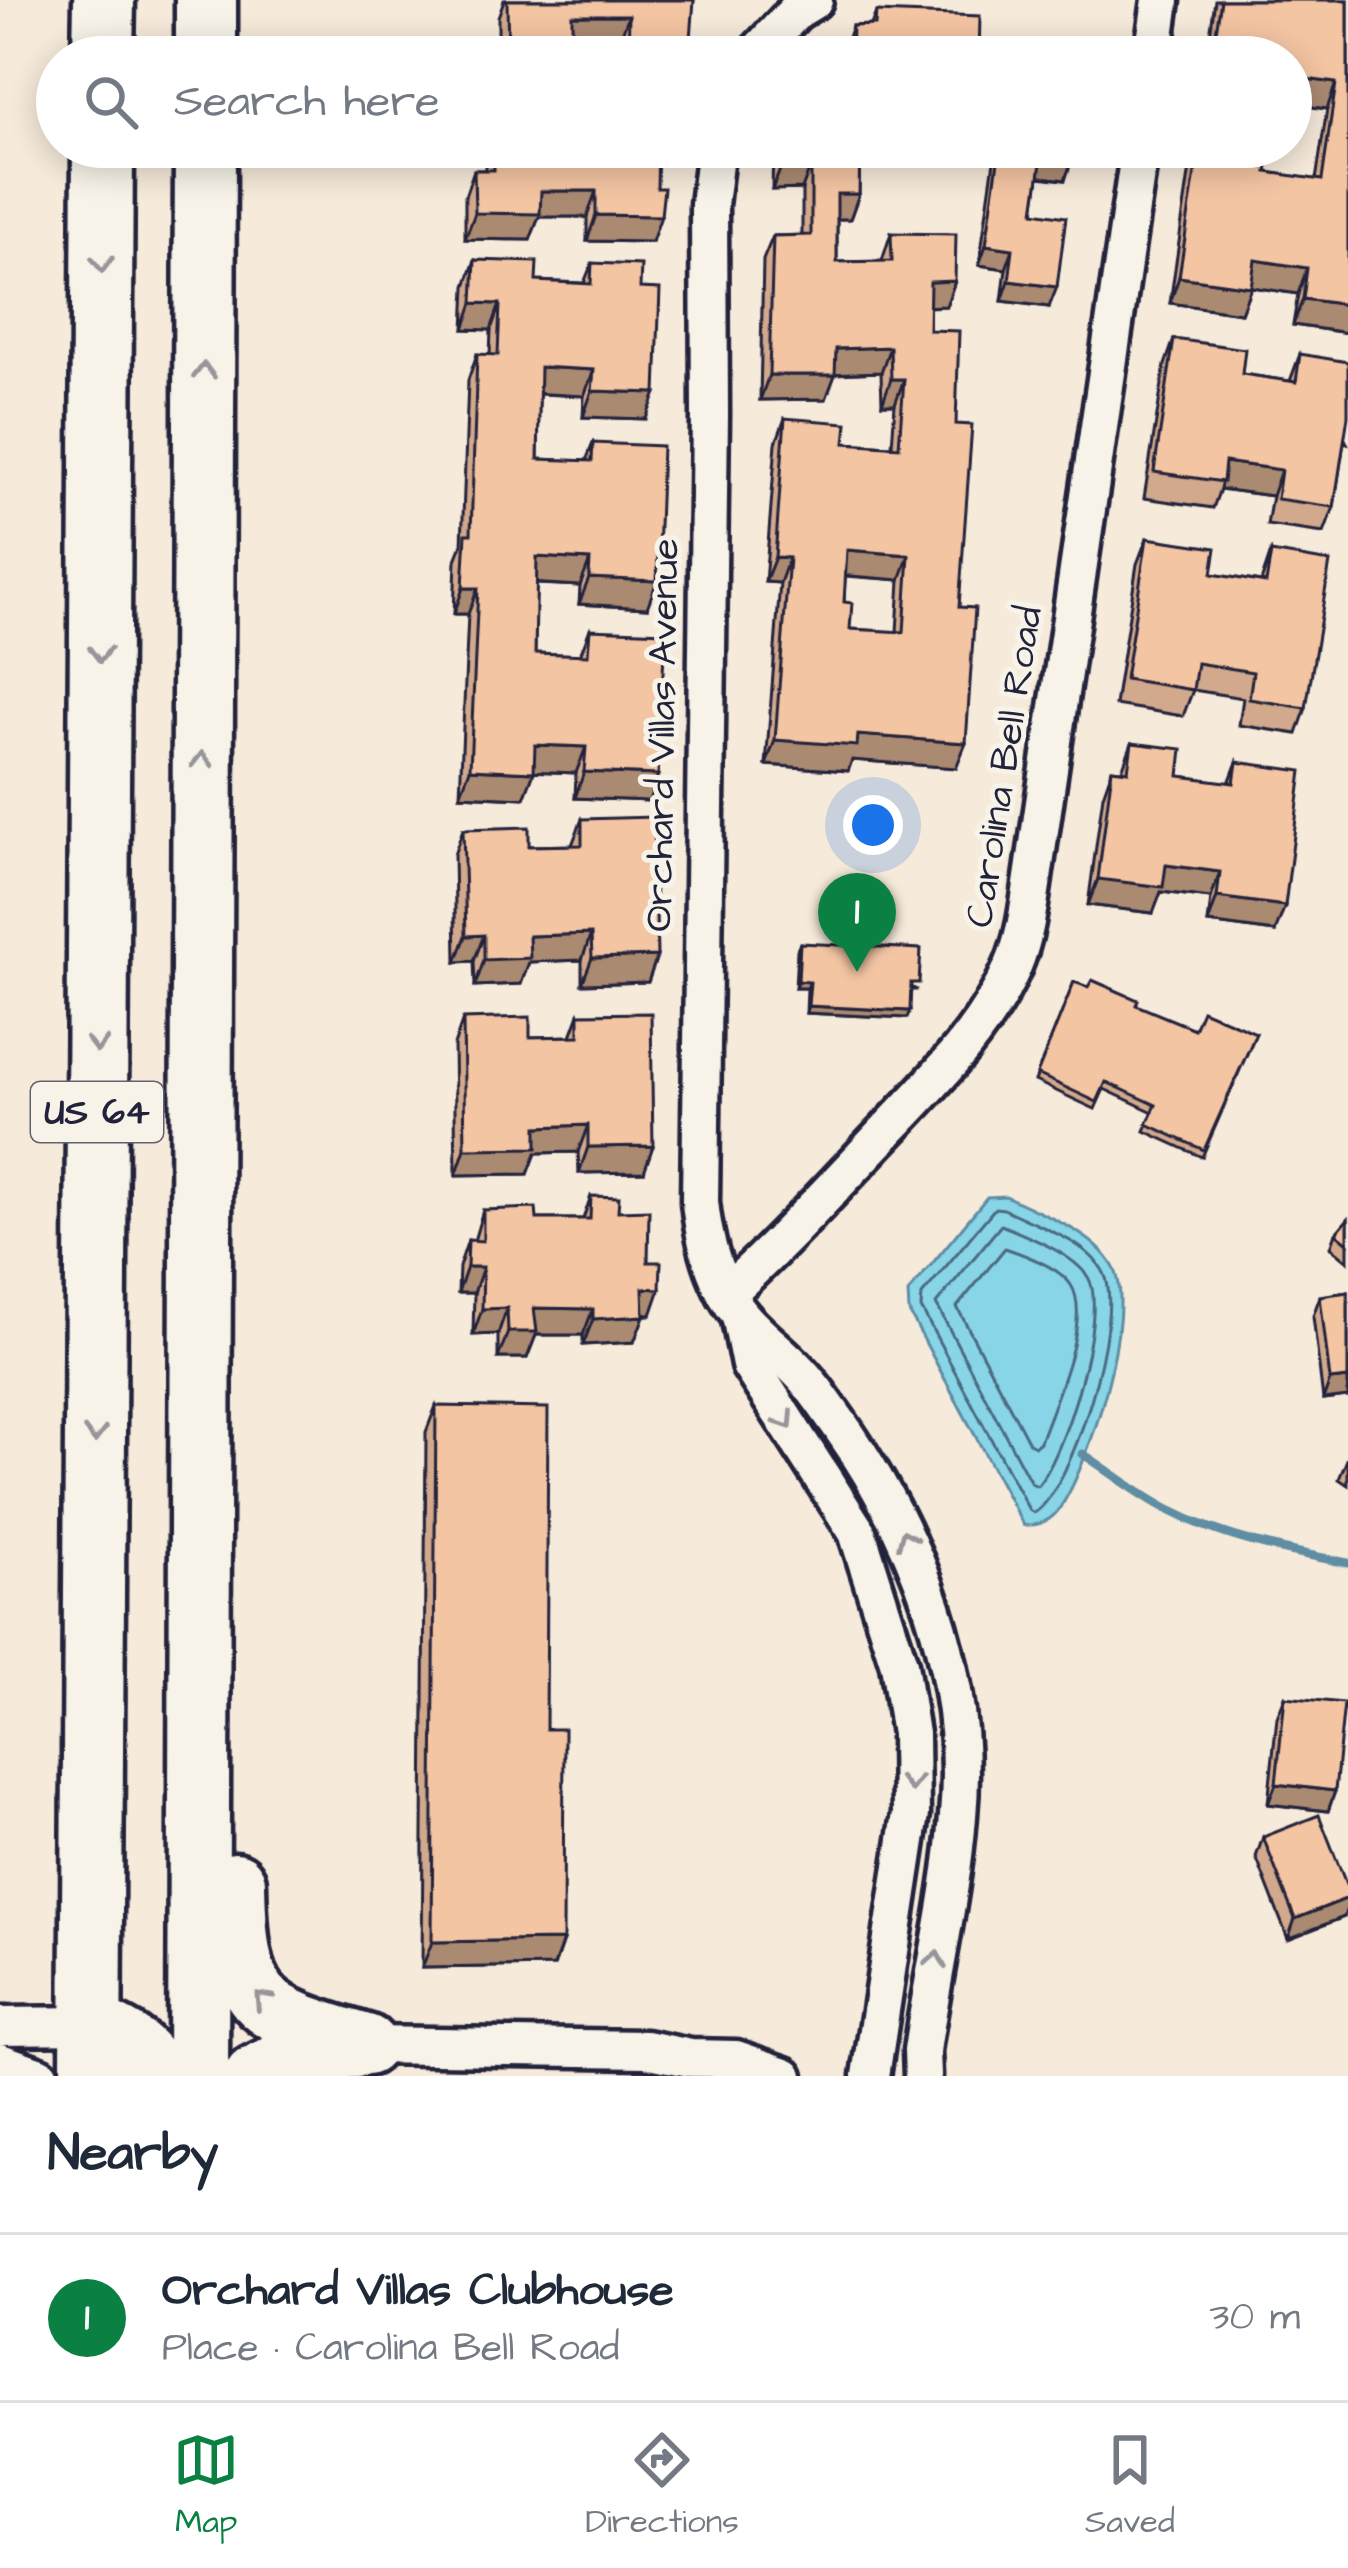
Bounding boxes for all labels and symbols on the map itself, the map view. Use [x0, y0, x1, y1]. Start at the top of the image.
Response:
one-way arrow [89, 256, 115, 274]
one-way arrow [191, 361, 217, 379]
street label: Orchard Villas Avenue [633, 538, 693, 932]
street label: Carolina Bell Road [953, 603, 1057, 931]
one-way arrow [87, 646, 113, 664]
one-way arrow [189, 750, 215, 768]
your location [843, 795, 903, 855]
pin: 1 [818, 873, 896, 972]
one-way arrow [84, 1036, 110, 1054]
road number: US 64 [31, 1082, 163, 1142]
one-way arrow [772, 1407, 794, 1429]
one-way arrow [82, 1426, 108, 1444]
one-way arrow [896, 1528, 920, 1549]
one-way arrow [898, 1775, 924, 1793]
one-way arrow [923, 1951, 948, 1971]
one-way arrow [254, 1991, 276, 2013]

